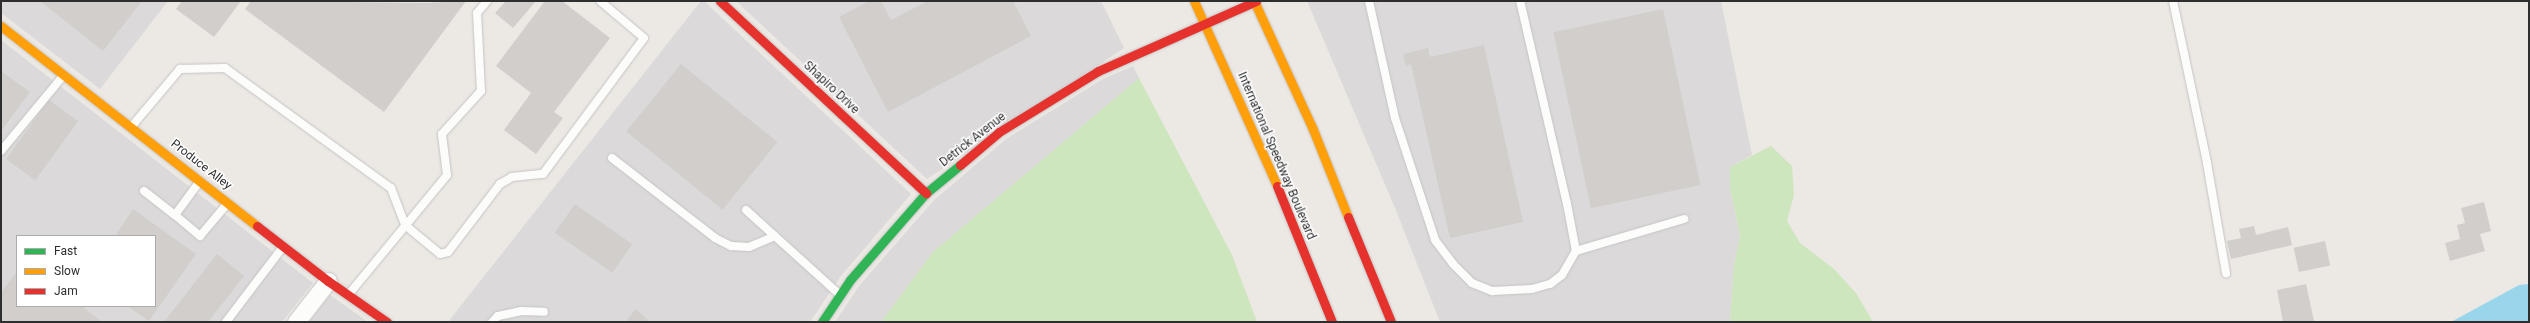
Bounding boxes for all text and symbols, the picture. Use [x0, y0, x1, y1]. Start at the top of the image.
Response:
street label: Shapiro Drive [800, 59, 862, 117]
street label: International Speedway Boulevard [1234, 70, 1318, 242]
street label: Detrick Avenue [937, 110, 1009, 170]
street label: Produce Alley [168, 137, 234, 193]
legend [16, 235, 156, 307]
text: Fast [54, 244, 77, 258]
text: Slow [54, 264, 80, 278]
text: Jam [54, 284, 78, 298]

